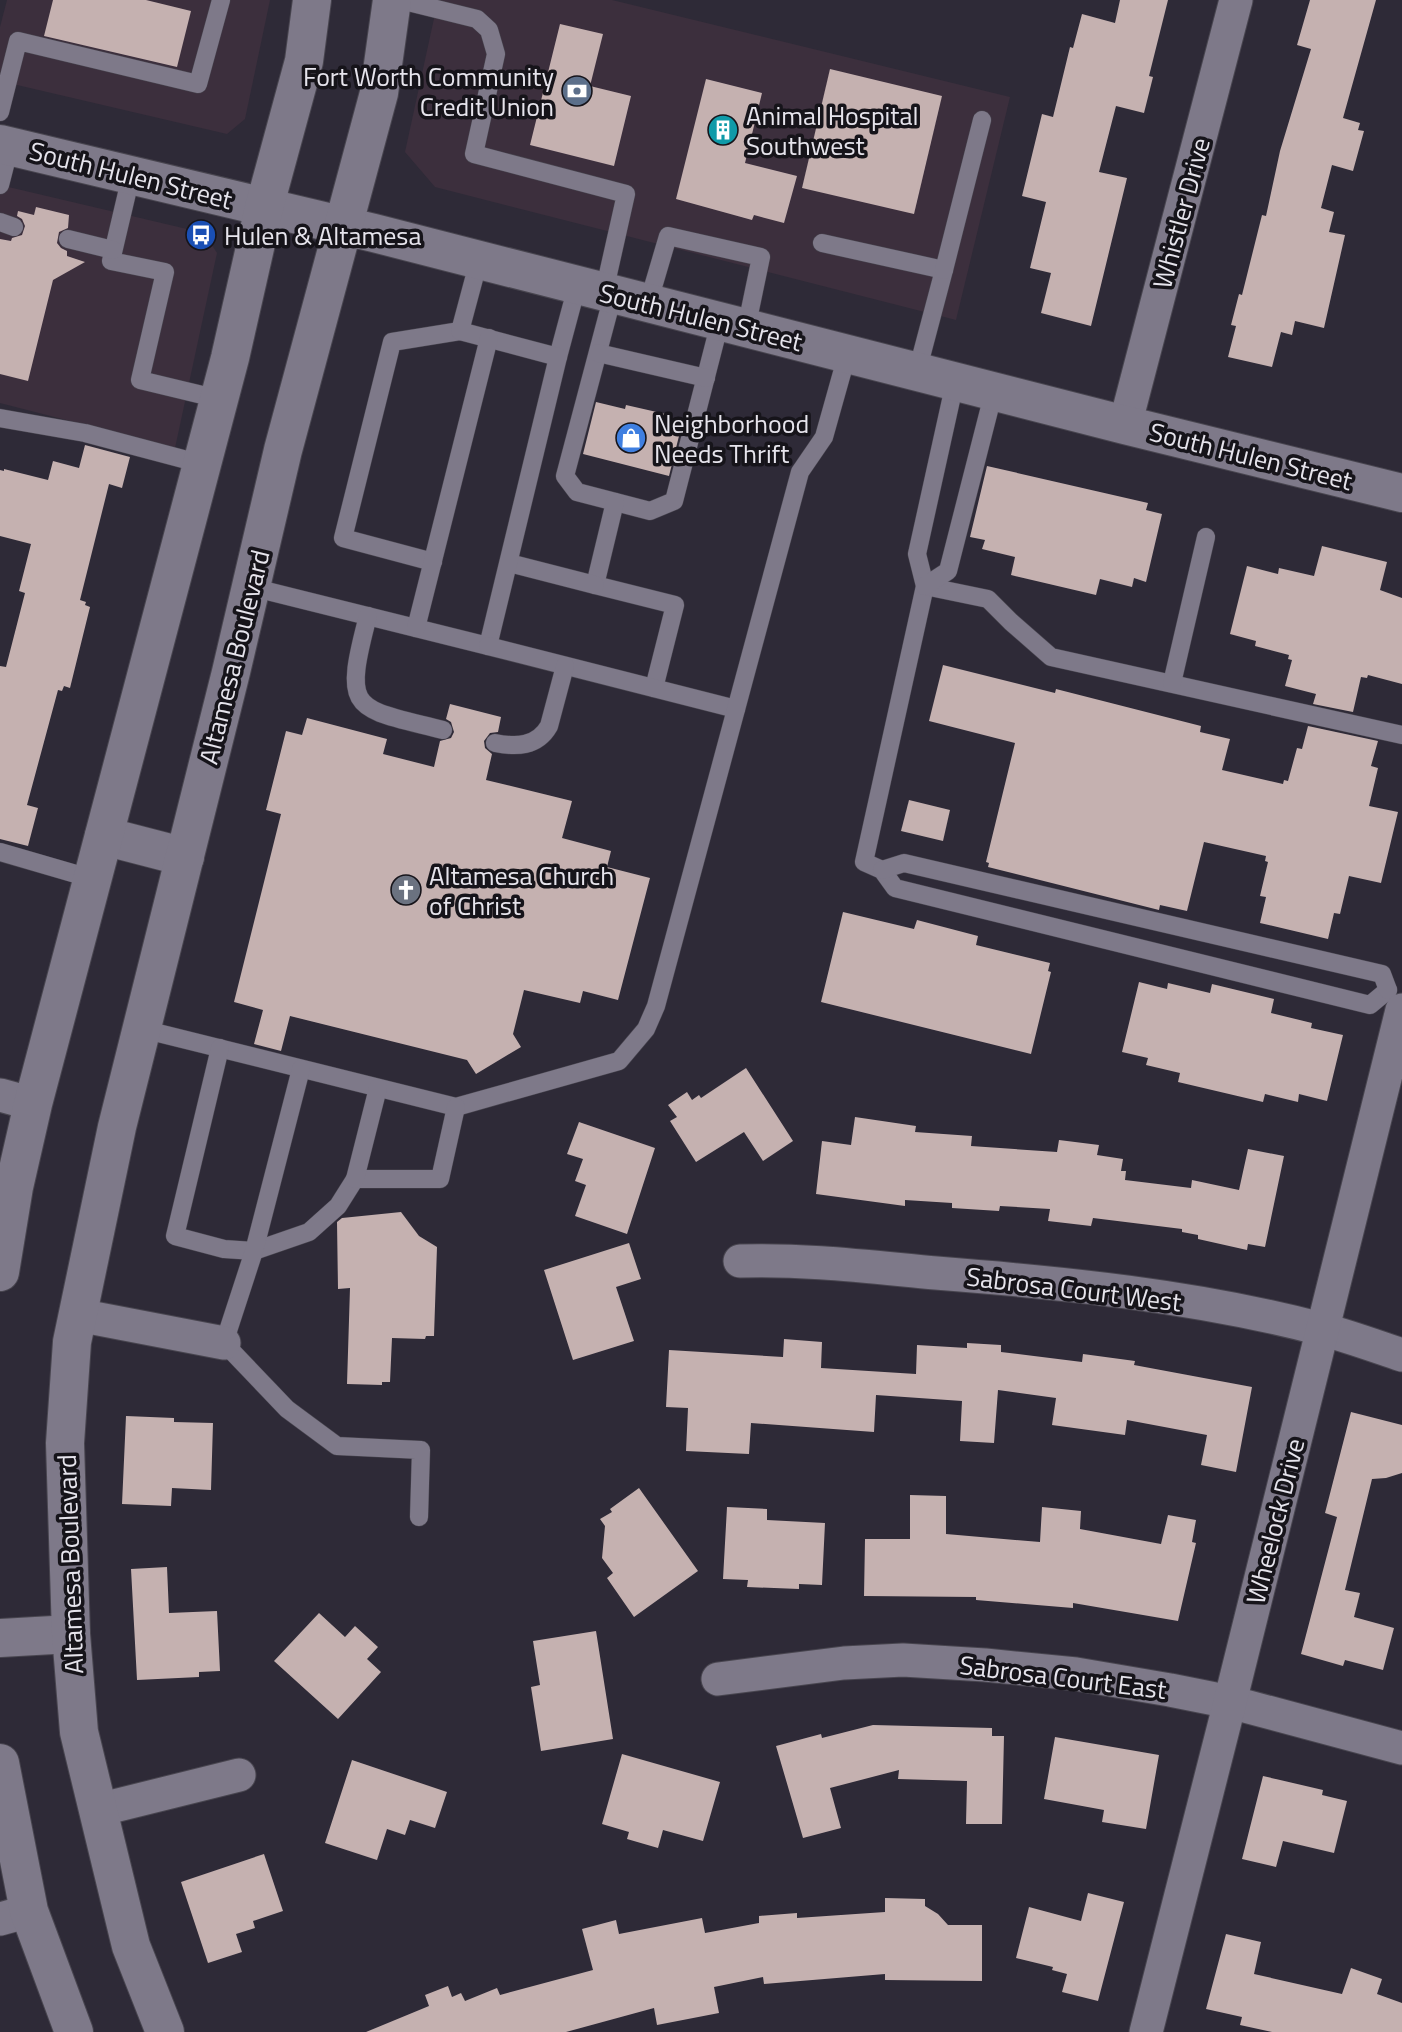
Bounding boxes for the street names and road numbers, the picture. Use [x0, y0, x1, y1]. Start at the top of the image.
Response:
street label: South Hulen Street [26, 131, 236, 219]
street label: Whistler Drive [1142, 133, 1220, 293]
street label: South Hulen Street [596, 273, 806, 361]
street label: South Hulen Street [1146, 412, 1356, 500]
street label: Altamesa Boulevard [189, 546, 279, 768]
street label: Sabrosa Court West [964, 1256, 1184, 1322]
street label: Wheelock Drive [1236, 1434, 1314, 1608]
street label: Altamesa Boulevard [47, 1454, 93, 1674]
street label: Sabrosa Court East [957, 1645, 1169, 1709]

